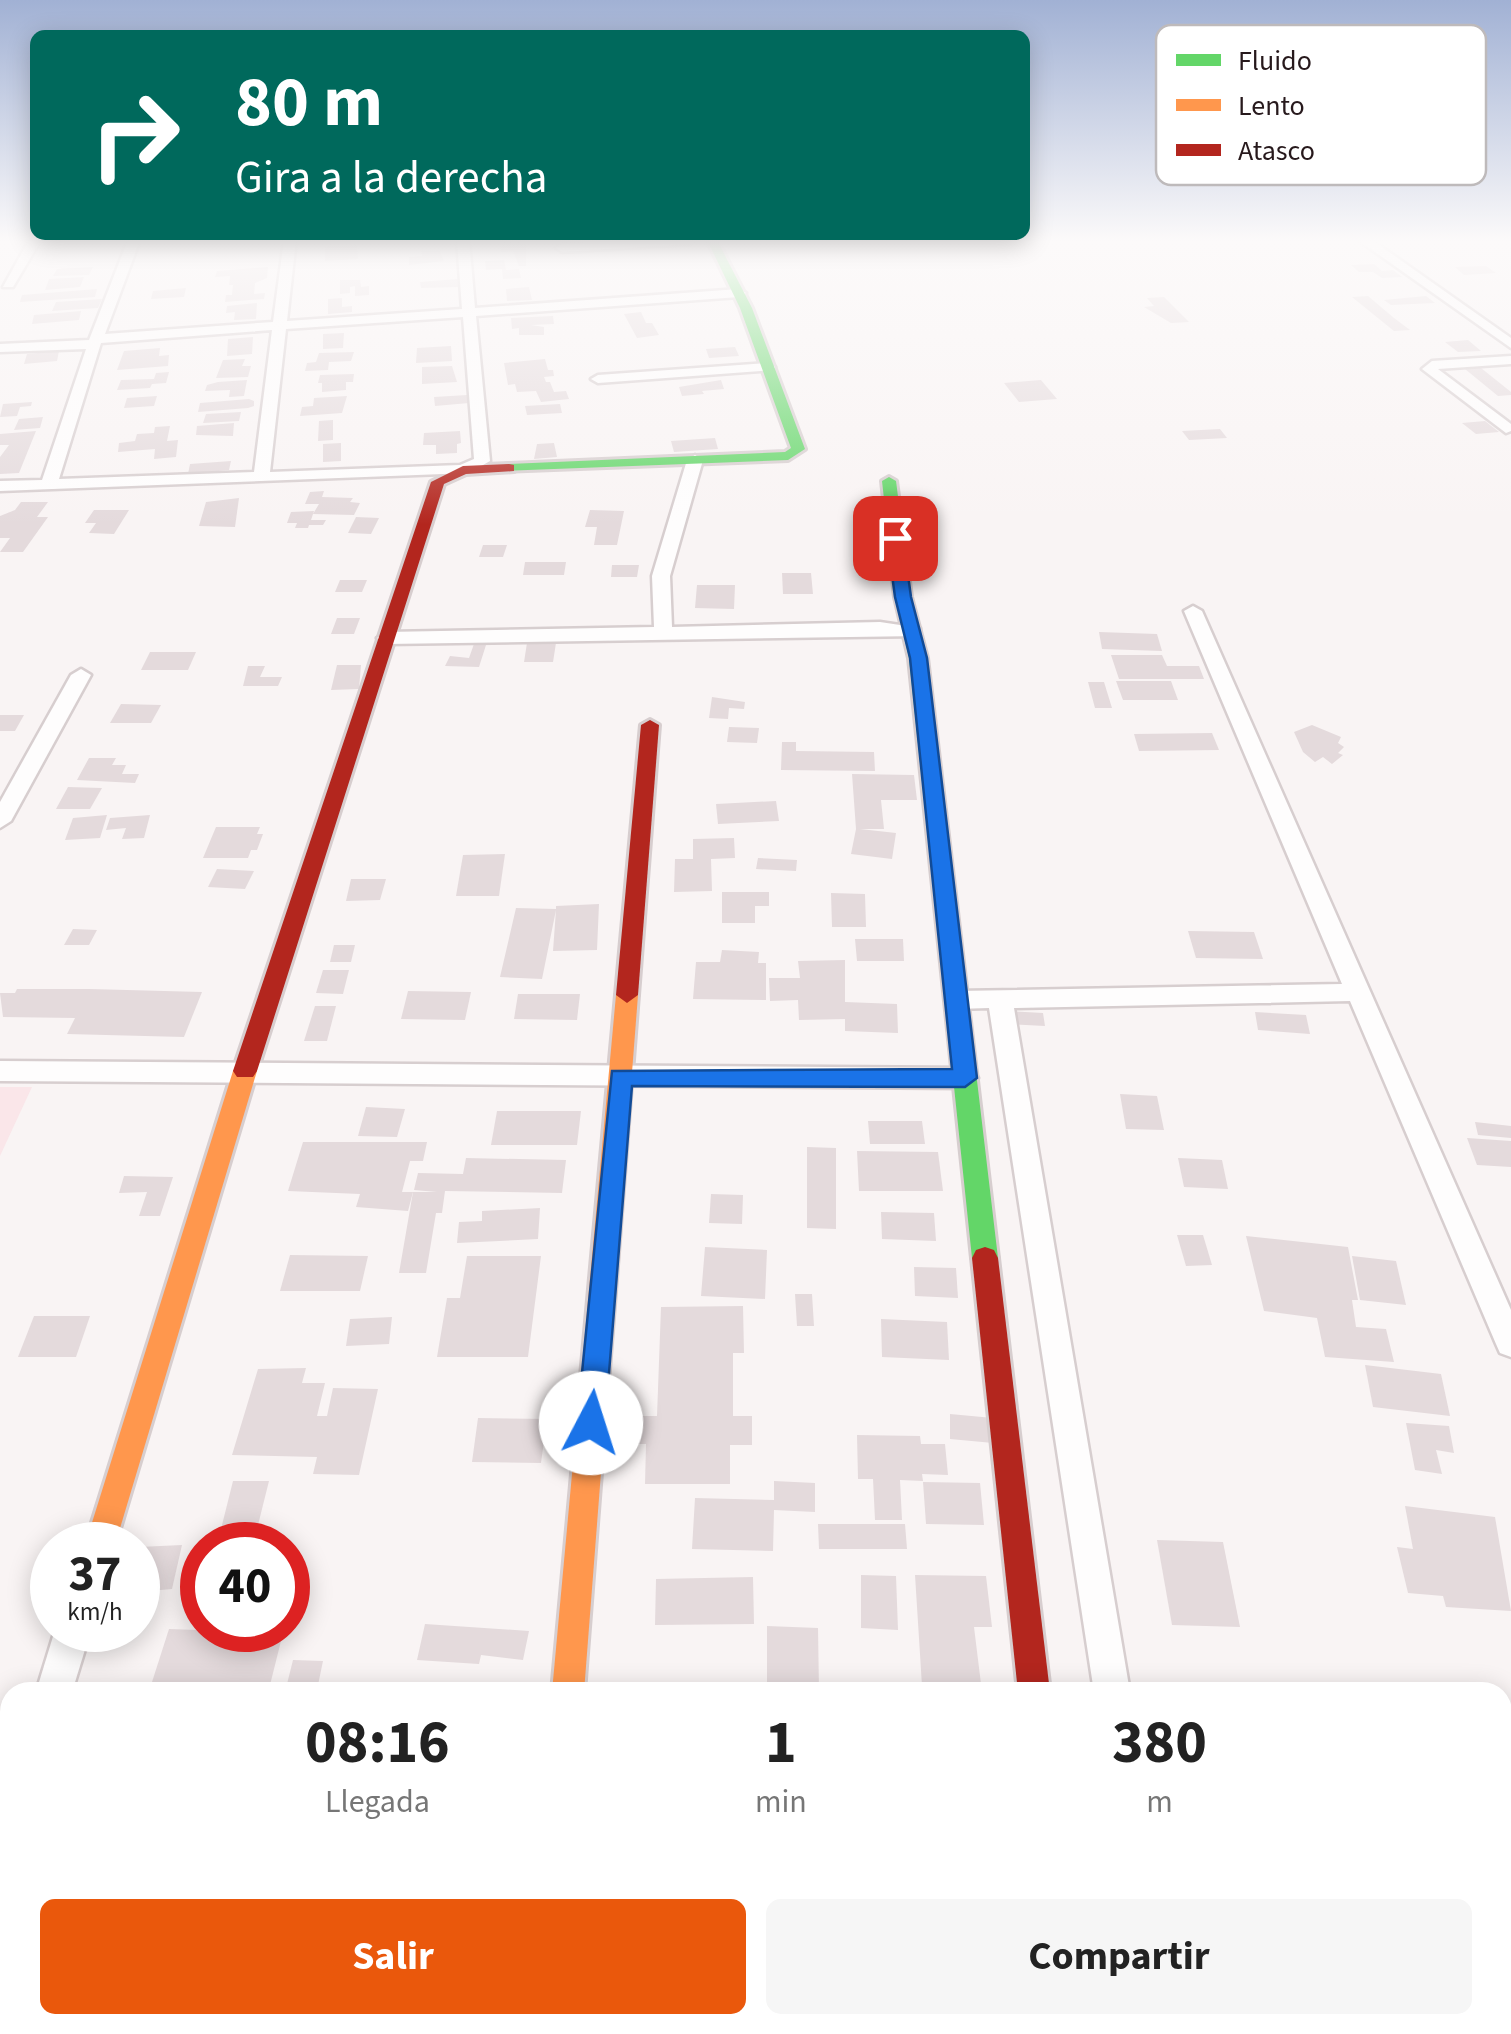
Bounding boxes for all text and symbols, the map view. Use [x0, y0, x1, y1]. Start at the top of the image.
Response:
legend [1156, 25, 1486, 185]
text: Fluido [1238, 41, 1312, 81]
text: 80 m [235, 53, 383, 153]
icon: right [70, 70, 200, 200]
text: Lento [1238, 86, 1305, 126]
text: Atasco [1238, 131, 1315, 171]
text: Gira a la derecha [235, 146, 547, 210]
pin [853, 496, 938, 581]
icon: arrive [868, 511, 923, 566]
position arrow [539, 1371, 643, 1475]
speed limit sign: 40 [180, 1522, 310, 1652]
text: 37 [69, 1539, 121, 1610]
text: km/h [67, 1594, 123, 1630]
text: 08:16 [305, 1701, 450, 1786]
text: 1 [765, 1701, 797, 1786]
text: 380 [1112, 1701, 1207, 1786]
text: Llegada [325, 1779, 430, 1825]
text: min [755, 1779, 807, 1825]
text: m [1146, 1779, 1173, 1825]
button: Salir [40, 1899, 746, 2014]
button: Compartir [766, 1899, 1472, 2014]

